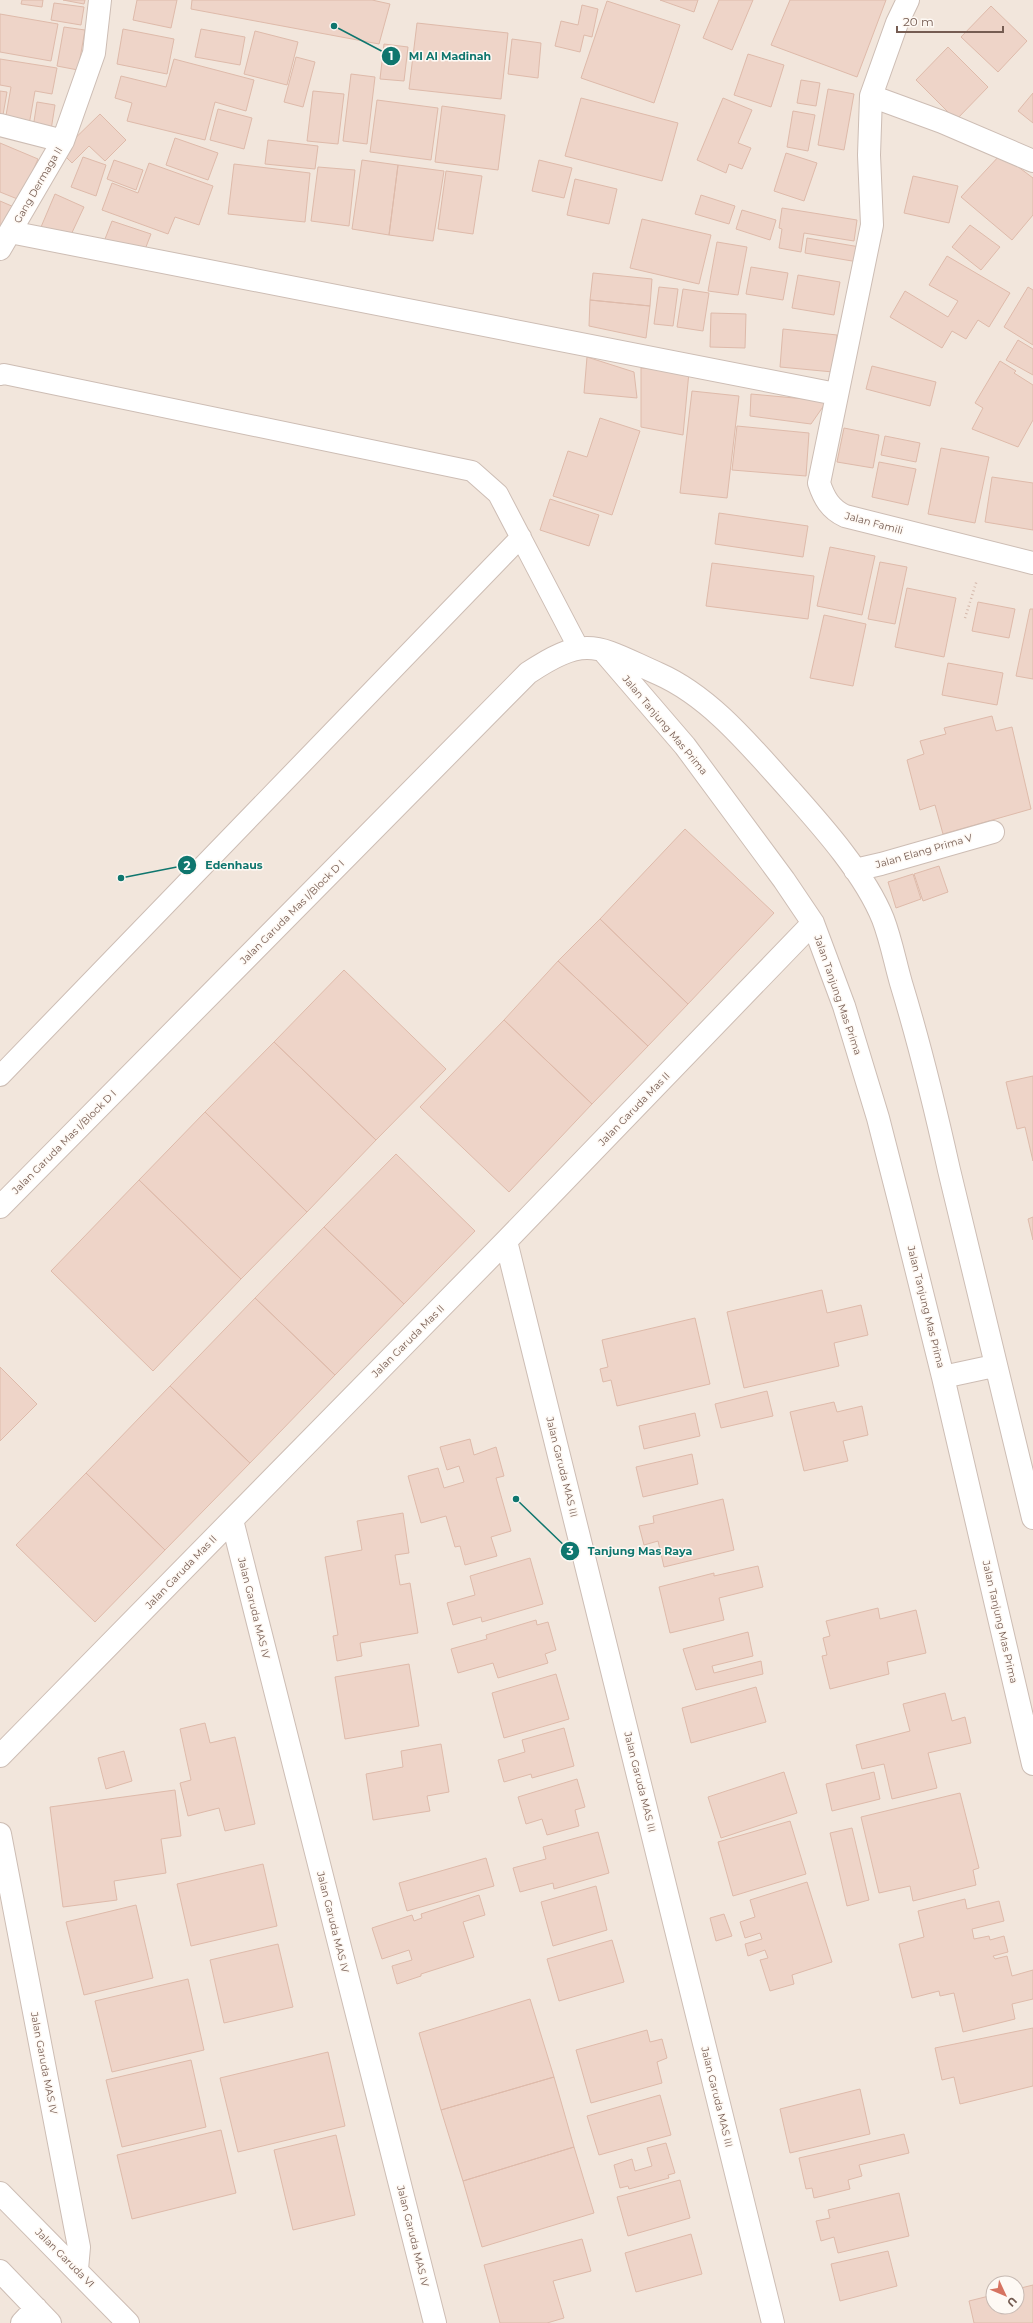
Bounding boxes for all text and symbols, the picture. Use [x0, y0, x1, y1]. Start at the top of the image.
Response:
scale bar [897, 8, 1003, 34]
text: 20 m [903, 14, 934, 29]
callout: MI Al Madinah [381, 45, 499, 68]
text: 1 [389, 48, 393, 63]
text: MI Al Madinah [409, 49, 491, 63]
street label: Gang Dermaga II [11, 145, 65, 225]
street label: Jalan Famili [843, 509, 904, 537]
street label: Jalan Tanjung Mas Prima [619, 672, 710, 777]
street label: Jalan Elang Prima V [873, 831, 974, 871]
callout: Edenhaus [177, 854, 270, 877]
street label: Jalan Garuda Mas I/Block D I [236, 857, 347, 968]
text: 2 [183, 858, 191, 873]
text: Edenhaus [205, 858, 263, 872]
street label: Jalan Tanjung Mas Prima [811, 933, 865, 1057]
street label: Jalan Garuda Mas II [595, 1069, 673, 1149]
street label: Jalan Garuda Mas I/Block D I [8, 1087, 119, 1198]
street label: Jalan Tanjung Mas Prima [904, 1243, 948, 1370]
street label: Jalan Garuda Mas II [368, 1302, 447, 1381]
street label: Jalan Garuda MAS III [543, 1414, 581, 1519]
street label: Jalan Garuda Mas II [142, 1532, 220, 1612]
callout: Tanjung Mas Raya [560, 1540, 700, 1563]
text: 3 [565, 1543, 574, 1558]
text: Tanjung Mas Raya [588, 1544, 692, 1558]
street label: Jalan Garuda MAS IV [235, 1555, 273, 1660]
street label: Jalan Tanjung Mas Prima [979, 1558, 1020, 1685]
street label: Jalan Garuda MAS III [621, 1729, 659, 1834]
street label: Jalan Garuda MAS IV [314, 1869, 352, 1974]
street label: Jalan Garuda MAS IV [28, 2010, 60, 2115]
street label: Jalan Garuda MAS III [698, 2044, 736, 2149]
street label: Jalan Garuda MAS IV [394, 2183, 432, 2288]
street label: Jalan Garuda VI [32, 2225, 97, 2290]
north arrow [985, 2275, 1025, 2315]
text: U [1004, 2294, 1020, 2310]

